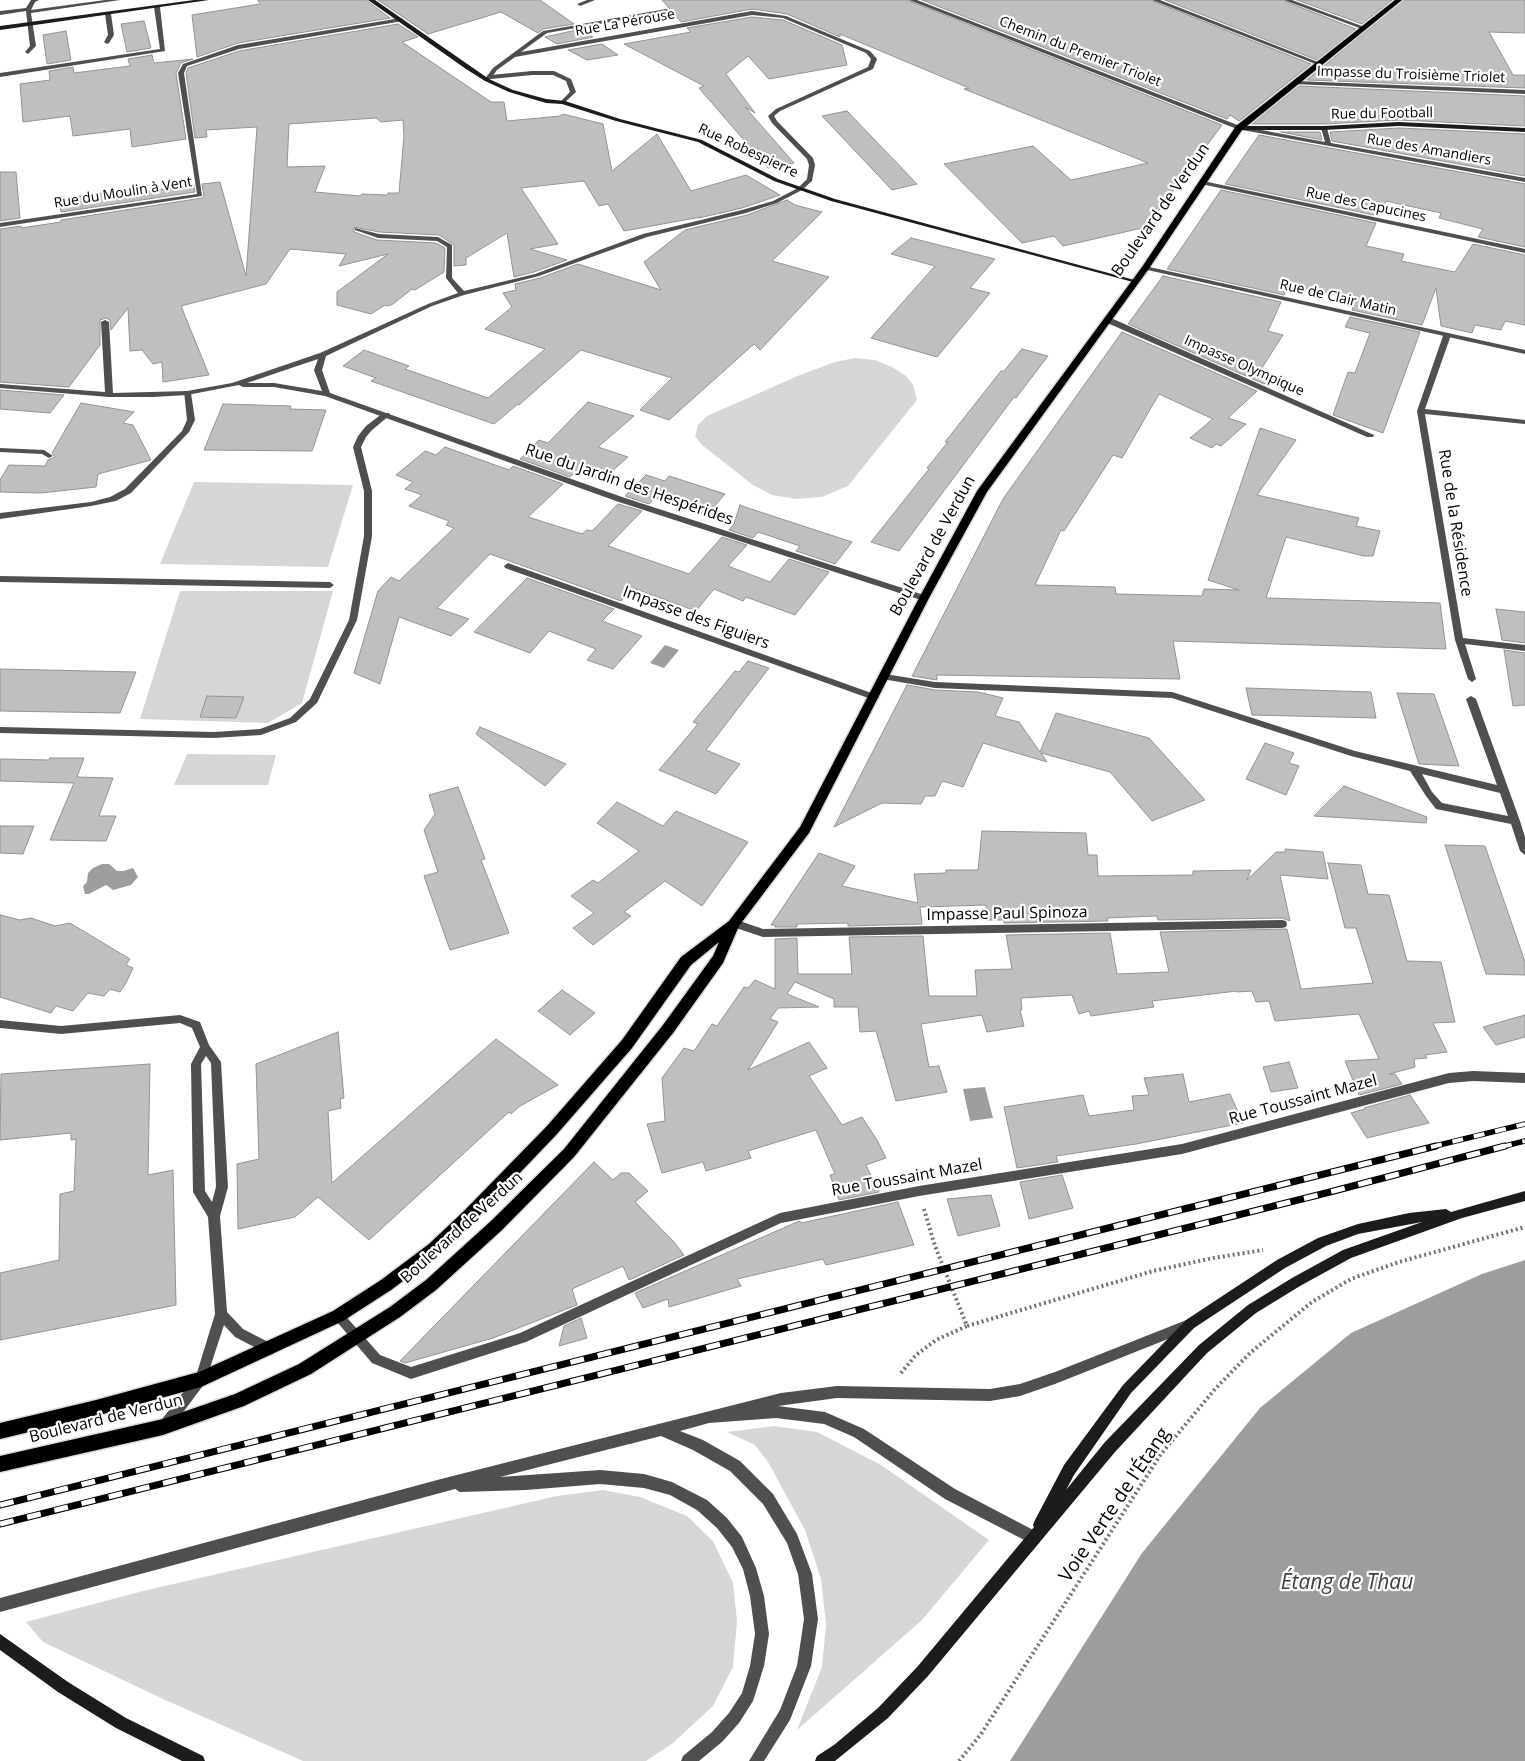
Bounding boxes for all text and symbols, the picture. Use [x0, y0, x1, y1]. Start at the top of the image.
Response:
street label: Rue La Pérouse [574, 6, 676, 40]
street label: Chemin du Premier Triolet [997, 13, 1163, 91]
street label: Impasse du Troisième Triolet [1316, 63, 1506, 87]
street label: Rue du Football [1331, 105, 1433, 123]
street label: Rue Robespierre [695, 121, 801, 181]
street label: Rue des Amandiers [1366, 131, 1492, 169]
street label: Boulevard de Verdun [1108, 140, 1214, 280]
street label: Rue du Moulin à Vent [53, 174, 193, 212]
street label: Rue des Capucines [1304, 184, 1428, 226]
street label: Rue de Clair Matin [1278, 276, 1398, 320]
street label: Impasse Olympique [1181, 332, 1307, 400]
street label: Rue du Jardin des Hespérides [522, 440, 736, 530]
street label: Rue de la Résidence [1434, 448, 1476, 598]
street label: Boulevard de Verdun [886, 472, 980, 620]
street label: Impasse des Figuiers [620, 582, 772, 654]
street label: Impasse Paul Spinoza [926, 903, 1088, 925]
street label: Rue Toussaint Mazel [1227, 1071, 1379, 1129]
street label: Rue Toussaint Mazel [830, 1155, 984, 1201]
street label: Boulevard de Verdun [397, 1168, 527, 1288]
street label: Boulevard de Verdun [27, 1391, 185, 1447]
street label: Voie Verte de l'Étang [1055, 1423, 1175, 1587]
water label: Étang de Thau [1281, 1570, 1413, 1596]

